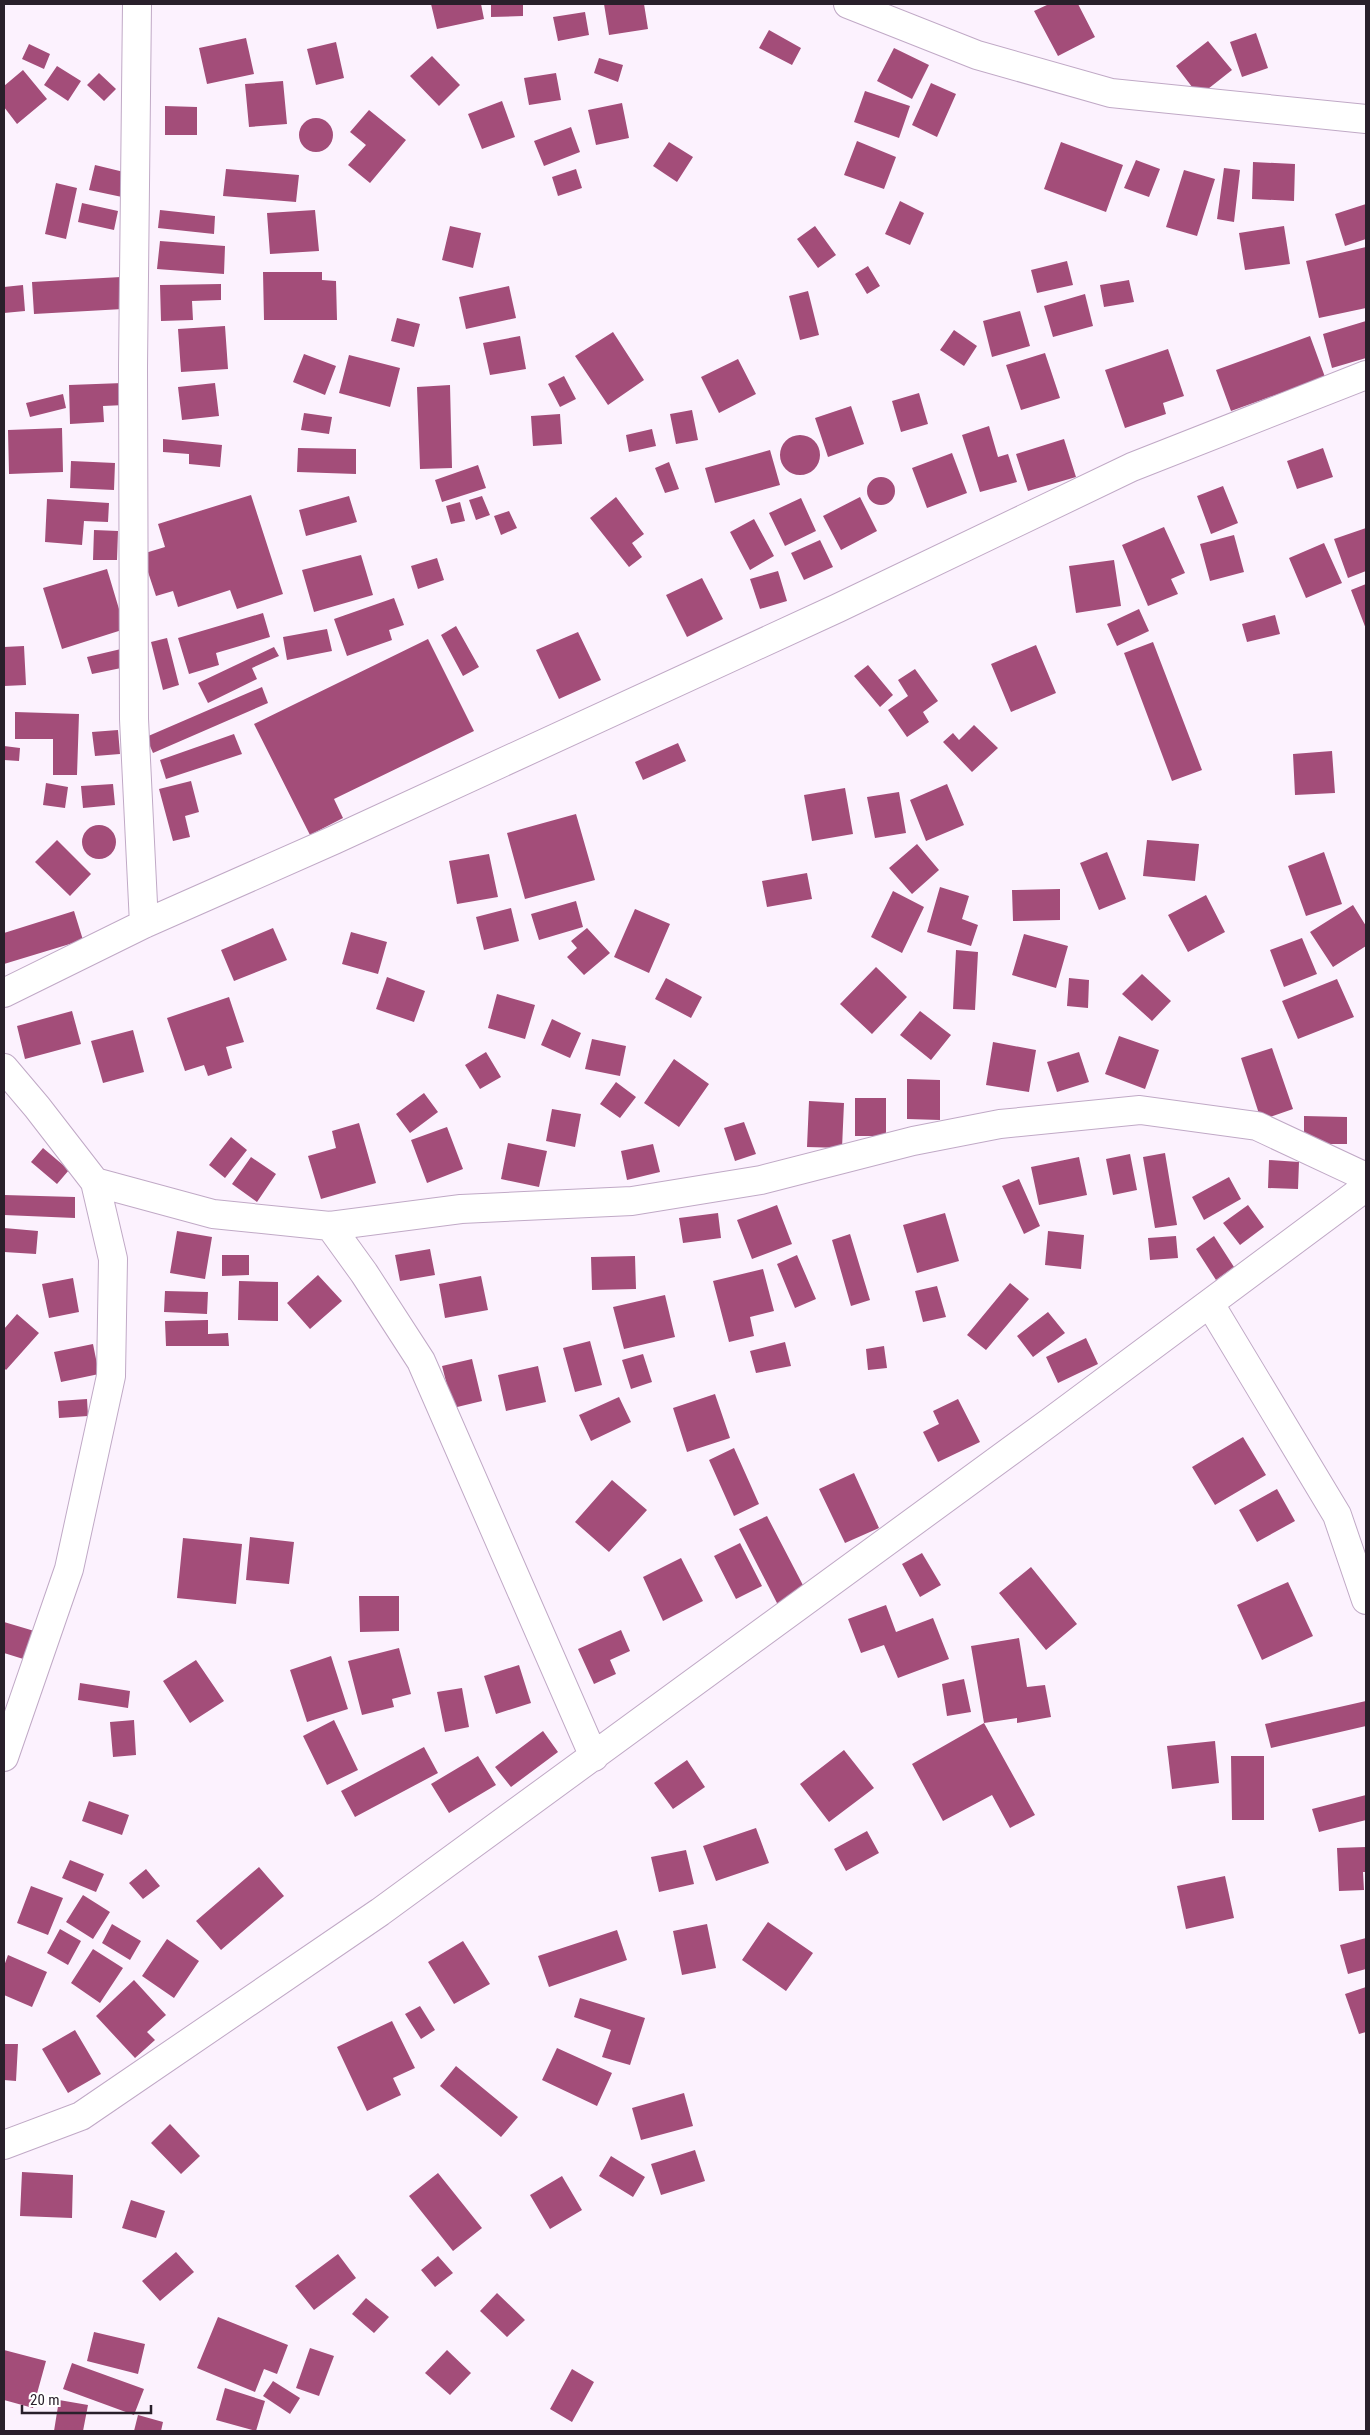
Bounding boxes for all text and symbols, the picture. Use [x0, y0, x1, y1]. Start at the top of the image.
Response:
scale bar [22, 2382, 151, 2414]
text: 20 m [30, 2391, 60, 2409]

